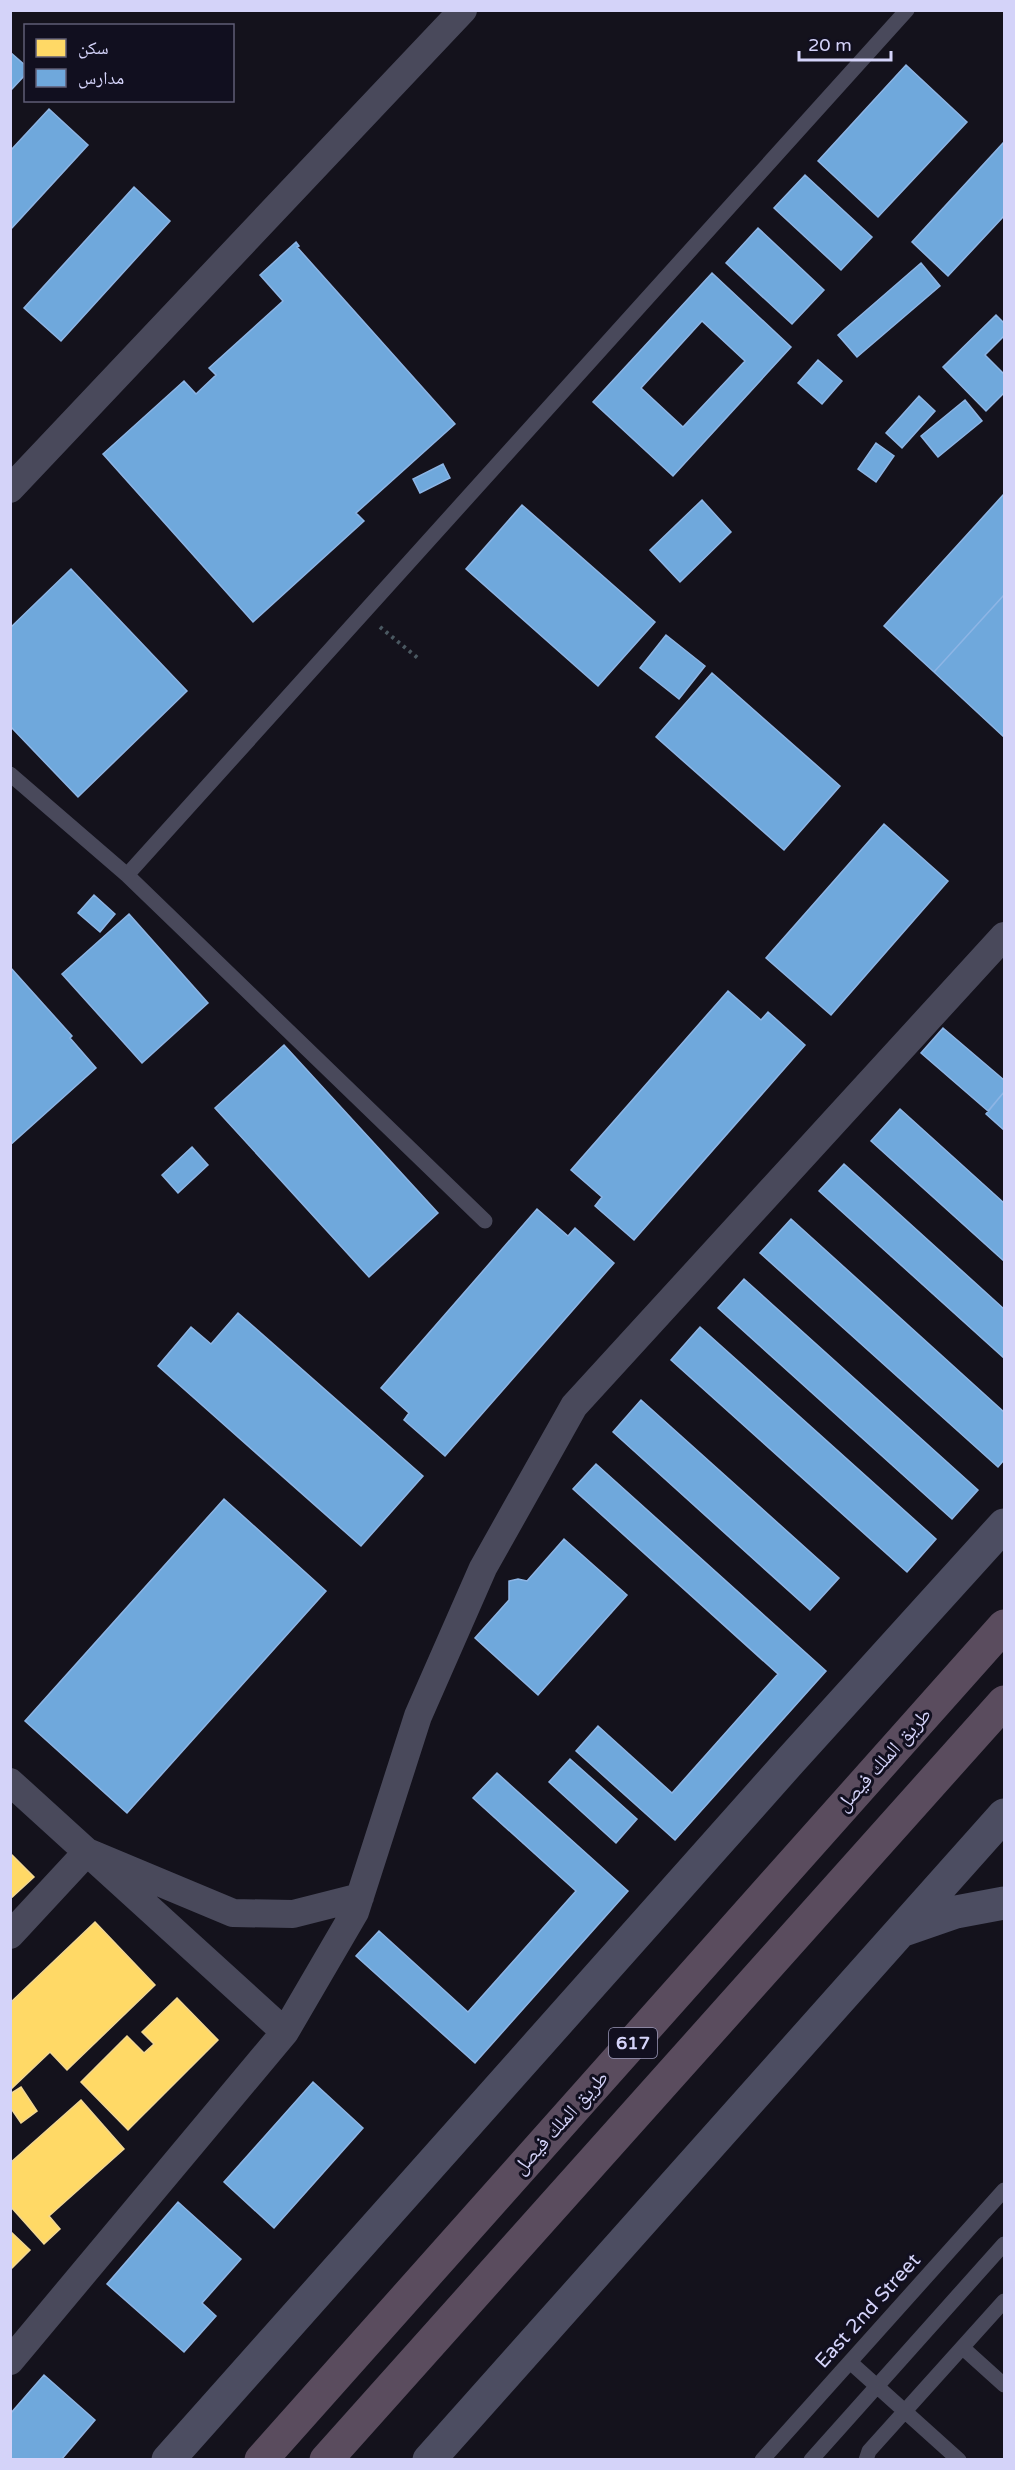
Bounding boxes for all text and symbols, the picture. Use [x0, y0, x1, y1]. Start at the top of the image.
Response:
legend [24, 24, 234, 102]
scale bar [799, 24, 890, 62]
text: 20 m [808, 34, 852, 56]
text: سكن [78, 37, 109, 59]
text: مدارس [78, 67, 124, 89]
street label: طريق الملك فيصل [831, 1703, 937, 1817]
road number: 617 [609, 2028, 657, 2058]
street label: طريق الملك فيصل [508, 2066, 614, 2180]
street label: East 2nd Street [810, 2248, 926, 2373]

